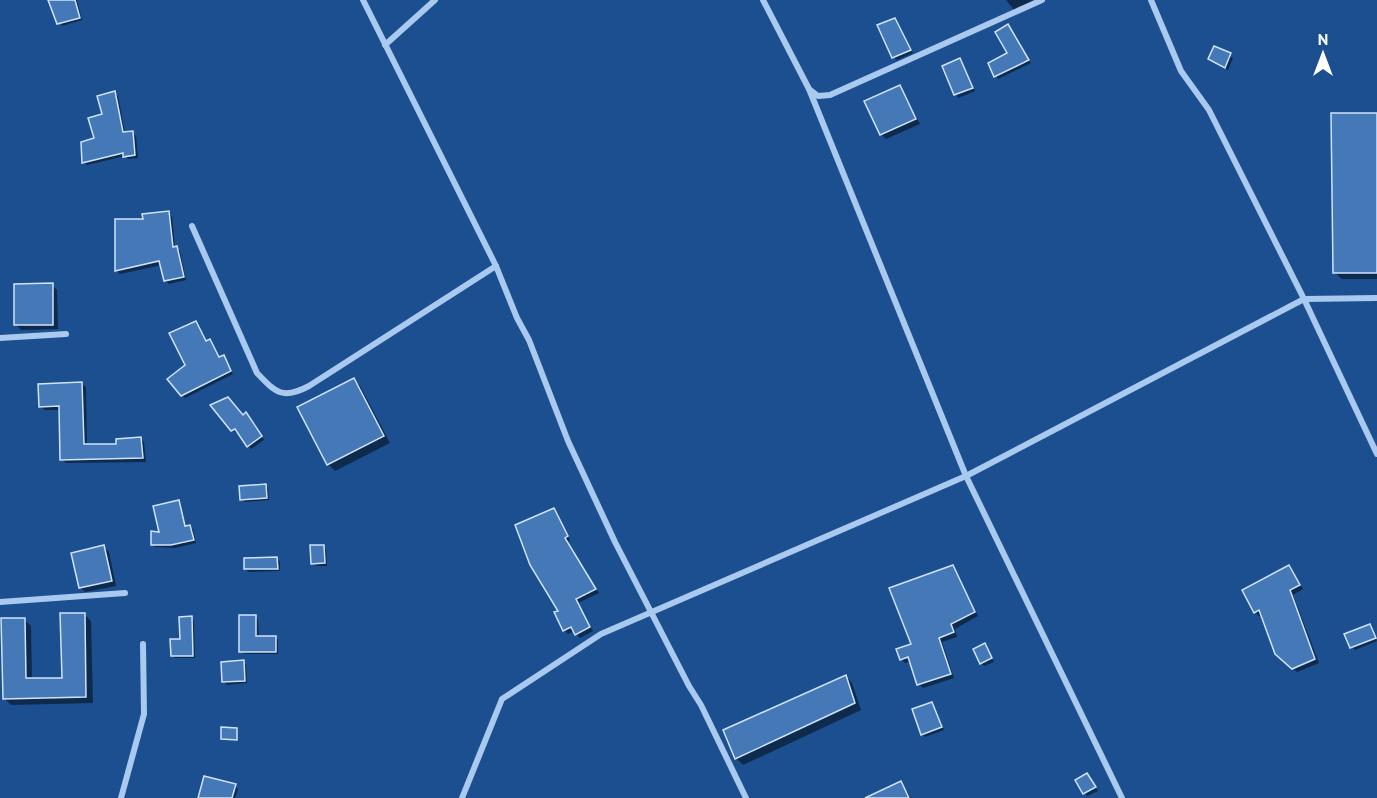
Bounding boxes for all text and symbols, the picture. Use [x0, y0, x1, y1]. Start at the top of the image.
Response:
north arrow [1293, 24, 1353, 84]
text: N [1318, 29, 1328, 49]

